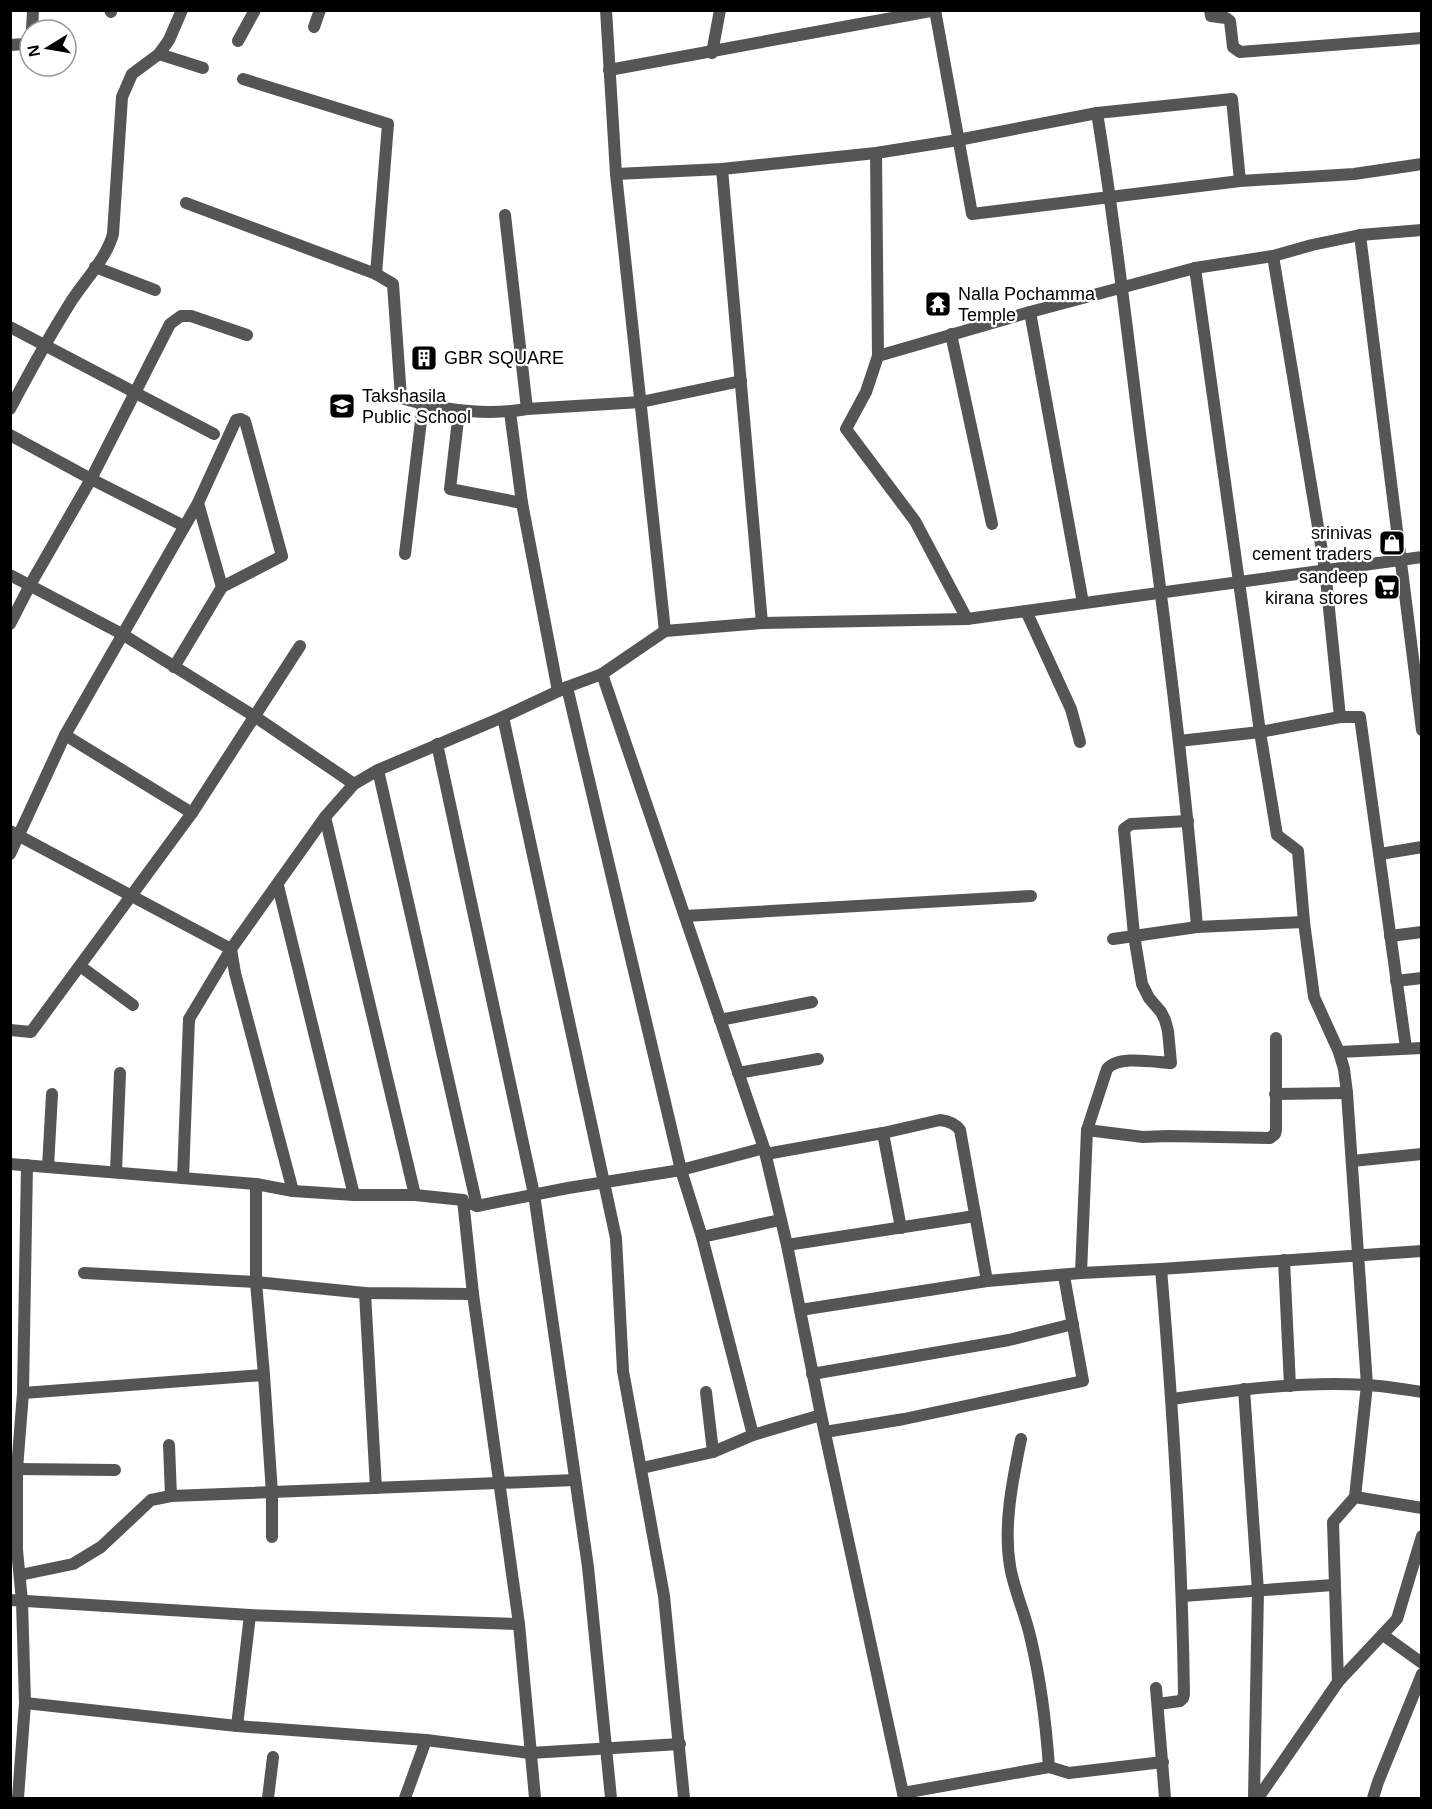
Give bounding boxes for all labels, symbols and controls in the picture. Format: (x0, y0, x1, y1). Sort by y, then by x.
north arrow (18, 18, 78, 78)
text: N (24, 43, 43, 58)
place label: Nalla Pochamma Temple (958, 284, 1096, 325)
temple icon: Nalla Pochamma Temple (923, 289, 953, 319)
building icon: GBR SQUARE (409, 343, 439, 373)
place label: GBR SQUARE (444, 348, 564, 368)
place label: Takshasila Public School (362, 386, 471, 427)
school or university icon: Takshasila Public School (327, 391, 357, 421)
place label: srinivas cement traders (1252, 523, 1372, 564)
shop icon: srinivas cement traders (1377, 528, 1407, 558)
place label: sandeep kirana stores (1265, 567, 1368, 608)
supermarket icon: sandeep kirana stores (1372, 572, 1402, 602)

